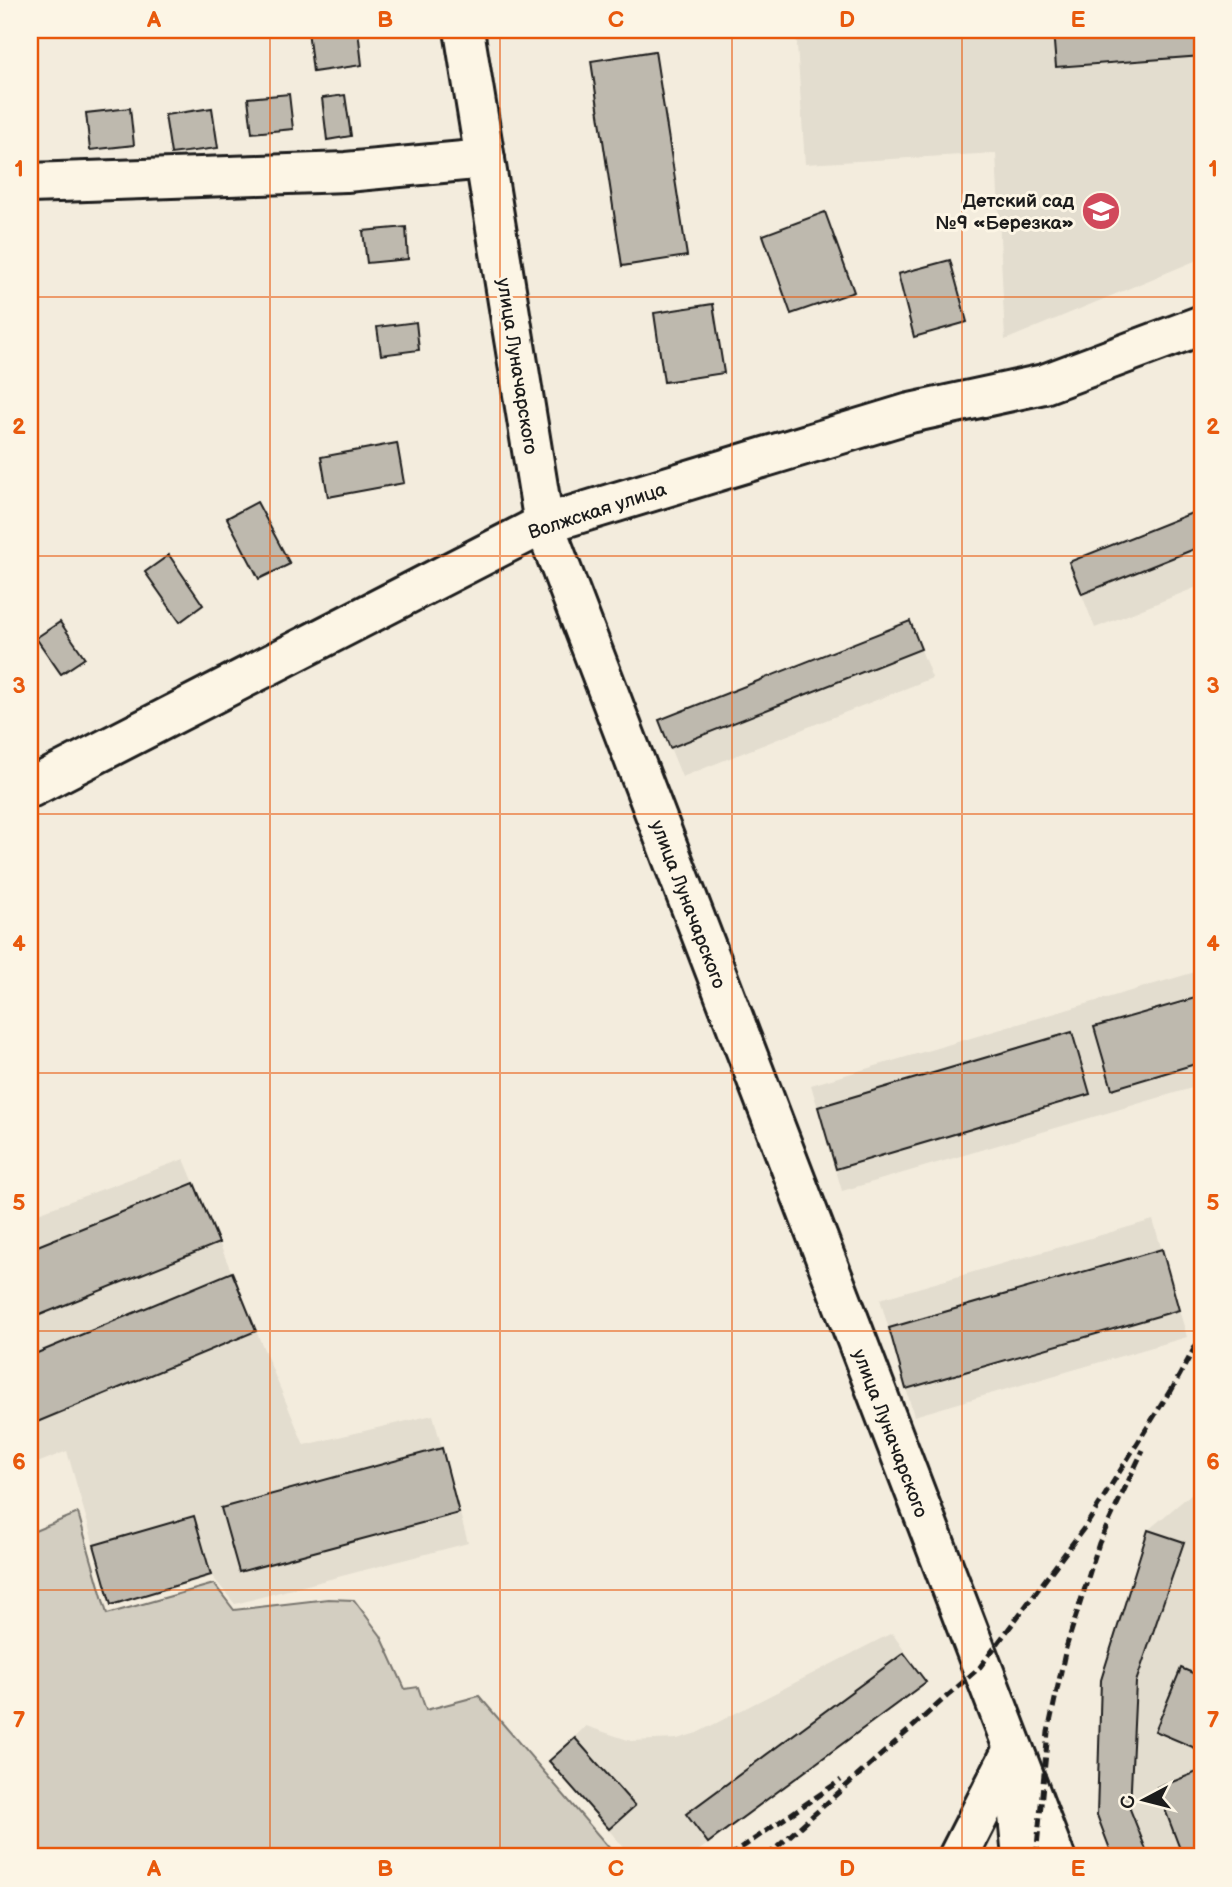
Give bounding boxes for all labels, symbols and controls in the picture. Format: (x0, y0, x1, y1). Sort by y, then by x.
text: A (146, 6, 162, 34)
text: B (377, 6, 393, 34)
text: C (608, 6, 624, 34)
text: D (839, 6, 855, 34)
text: E (1071, 6, 1086, 34)
text: 1 (14, 155, 24, 183)
text: 1 (1208, 155, 1218, 183)
place label: Детский сад №9 «Березка» (936, 190, 1075, 235)
school or university icon: Детский сад №9 «Березка» (1080, 190, 1122, 232)
street label: улица Луначарского (491, 276, 542, 456)
text: 2 (12, 413, 26, 441)
text: 2 (1206, 413, 1220, 441)
street label: Волжская улица (525, 478, 670, 545)
text: 3 (12, 672, 26, 700)
text: 3 (1206, 672, 1220, 700)
street label: улица Луначарского (645, 817, 730, 992)
text: 4 (12, 930, 26, 958)
text: 4 (1206, 930, 1220, 958)
text: 5 (12, 1189, 26, 1217)
text: 5 (1206, 1189, 1220, 1217)
street label: улица Луначарского (847, 1346, 932, 1521)
text: 6 (12, 1448, 26, 1476)
text: 6 (1206, 1448, 1220, 1476)
text: 7 (13, 1706, 26, 1734)
text: 7 (1207, 1706, 1220, 1734)
north arrow (1110, 1764, 1180, 1834)
text: С (1116, 1794, 1141, 1810)
text: A (146, 1855, 162, 1883)
text: B (377, 1855, 393, 1883)
text: C (608, 1855, 624, 1883)
text: D (839, 1855, 855, 1883)
text: E (1071, 1855, 1086, 1883)

